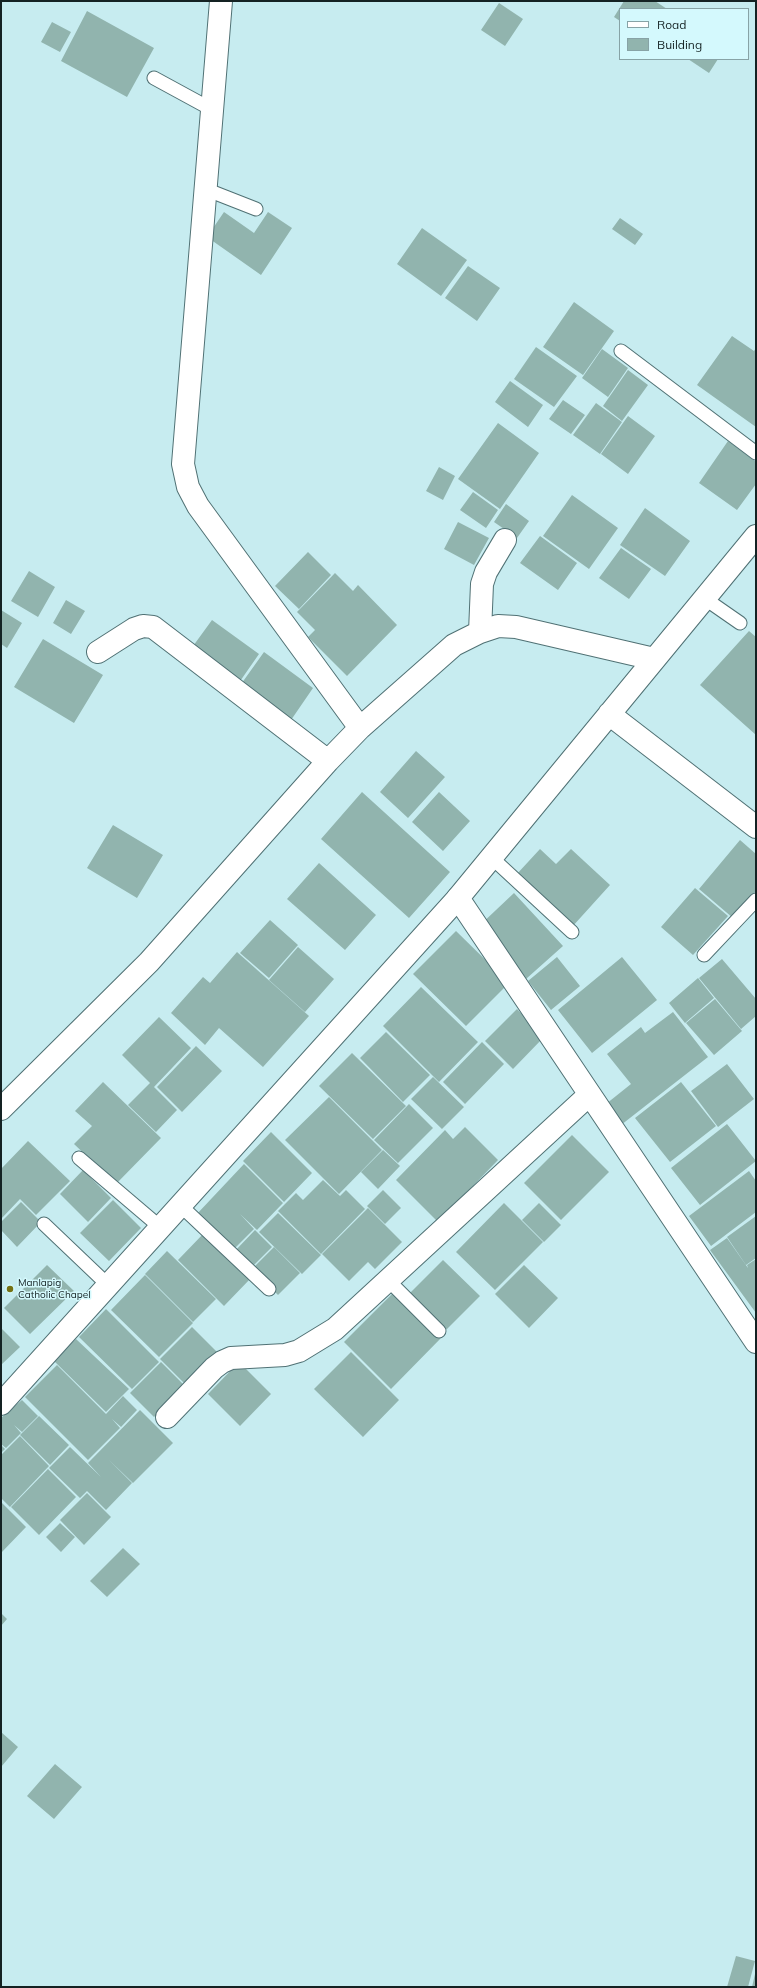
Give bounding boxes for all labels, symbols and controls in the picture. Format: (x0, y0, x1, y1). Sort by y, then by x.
legend (619, 8, 749, 60)
text: Road (657, 17, 686, 32)
text: Building (657, 37, 702, 52)
place label: Manlapig Catholic Chapel (18, 1277, 91, 1300)
marker: Manlapig Catholic Chapel (5, 1284, 15, 1294)

